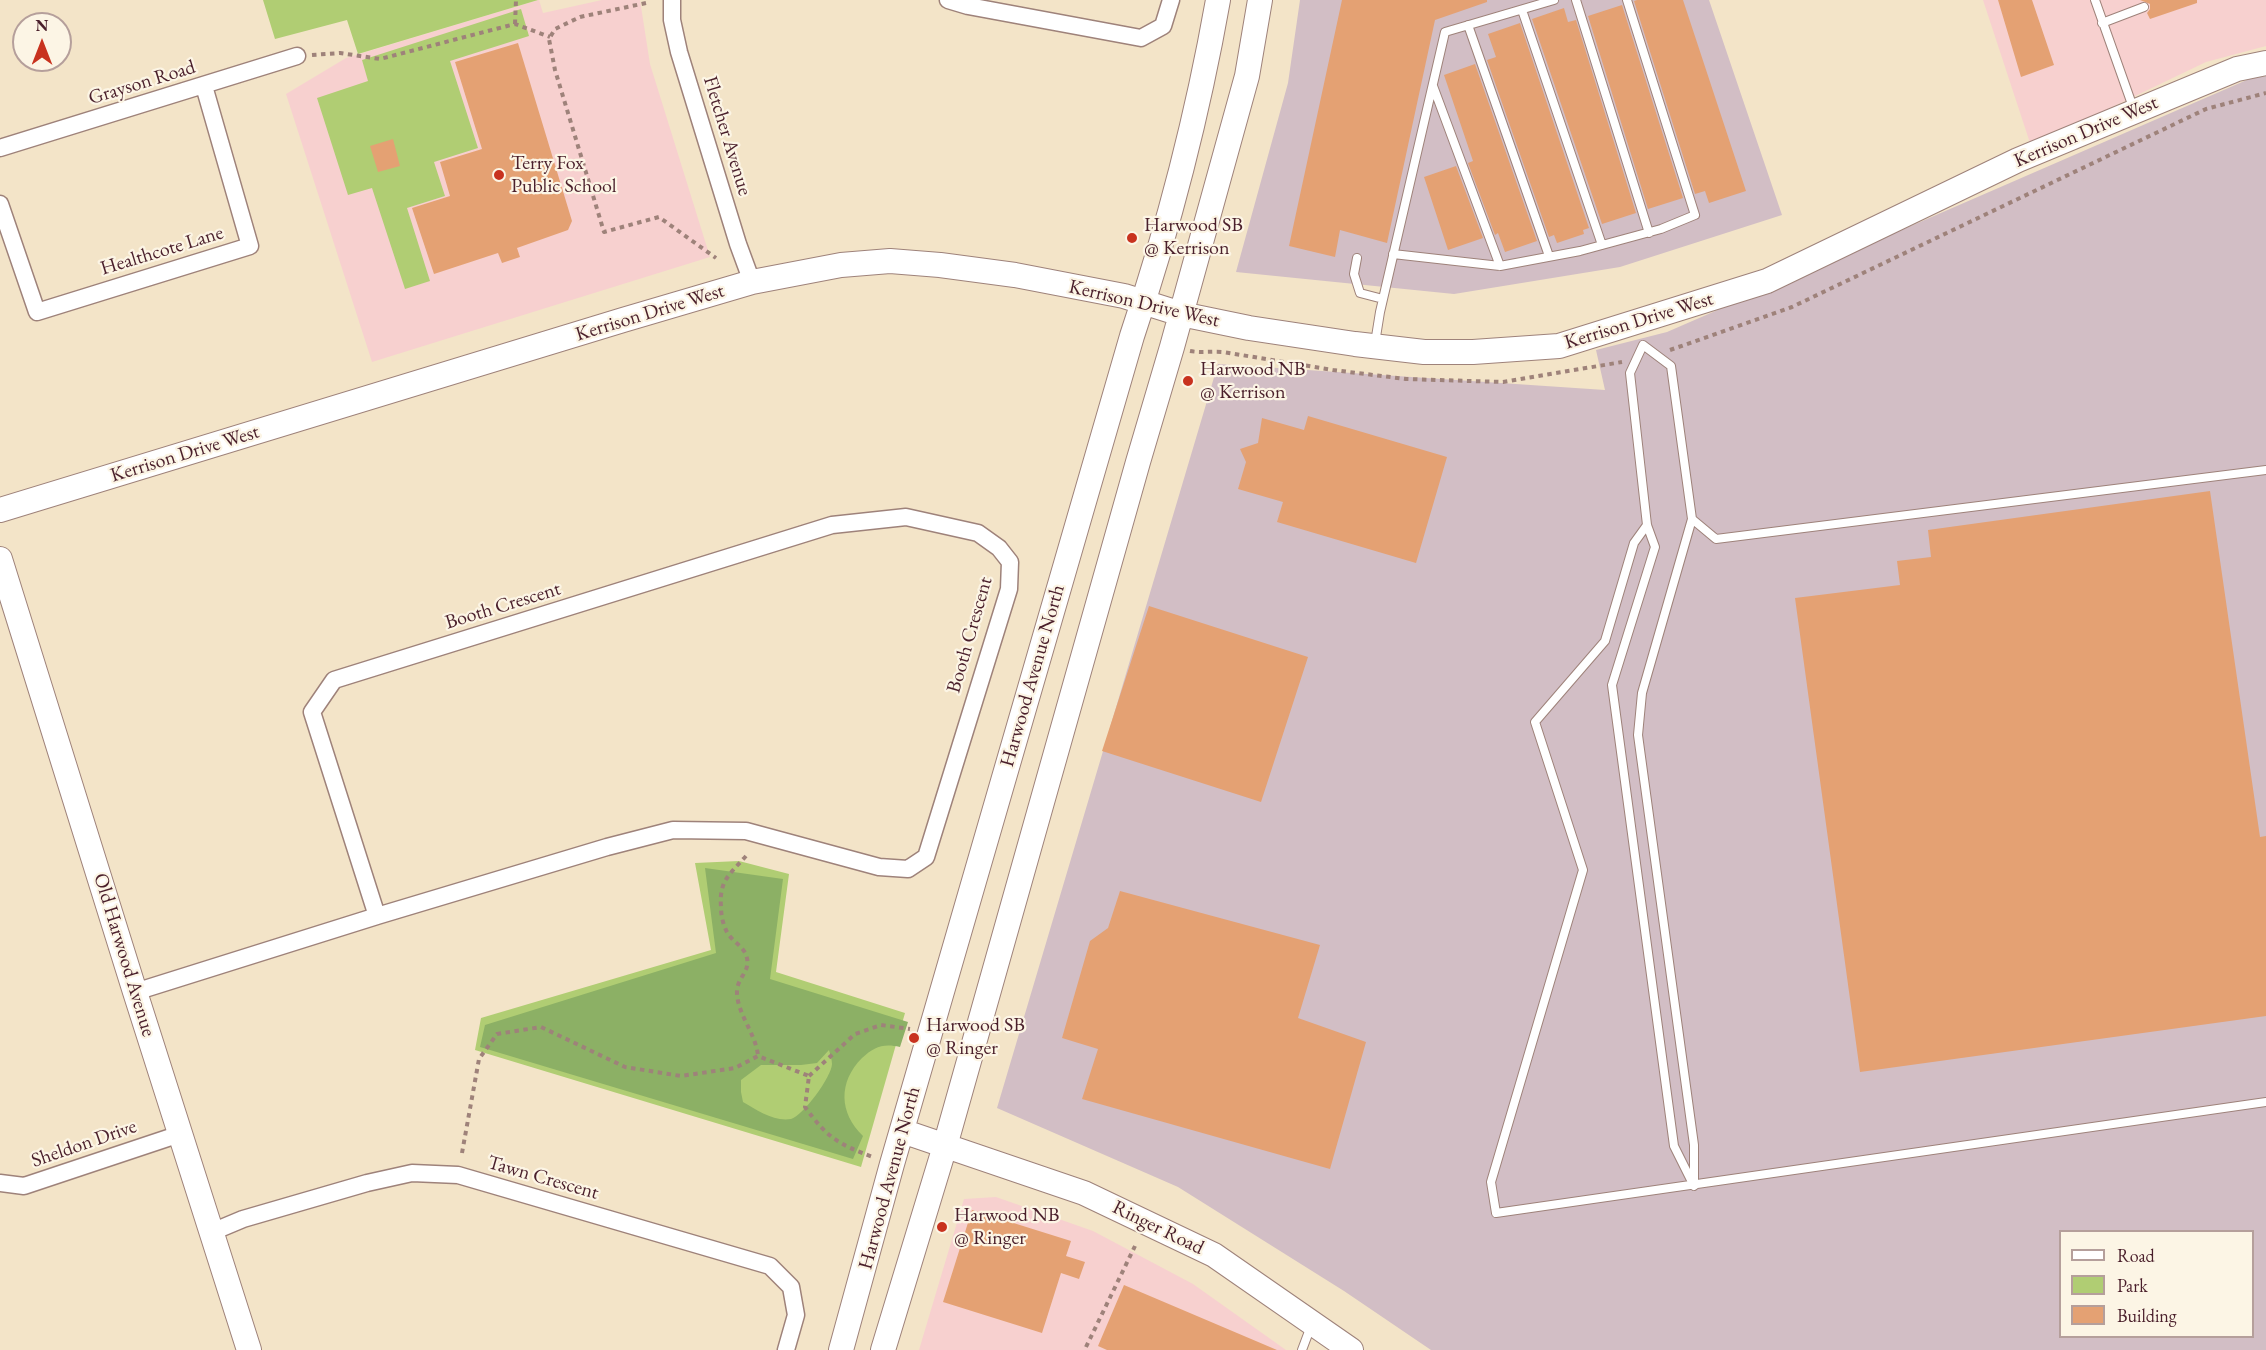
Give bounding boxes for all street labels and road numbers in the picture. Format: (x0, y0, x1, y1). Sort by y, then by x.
street label: Grayson Road (86, 55, 198, 111)
street label: Fletcher Avenue (697, 73, 757, 199)
street label: Kerrison Drive West (2010, 91, 2162, 173)
street label: Healthcote Lane (98, 221, 226, 281)
street label: Kerrison Drive West (1066, 275, 1222, 333)
street label: Kerrison Drive West (573, 279, 727, 347)
street label: Kerrison Drive West (1562, 287, 1716, 355)
street label: Kerrison Drive West (108, 420, 262, 488)
street label: Booth Crescent (942, 574, 998, 696)
street label: Booth Crescent (442, 577, 564, 635)
street label: Harwood Avenue North (996, 582, 1070, 770)
street label: Old Harwood Avenue (88, 870, 160, 1040)
street label: Harwood Avenue North (854, 1084, 926, 1272)
street label: Sheldon Drive (28, 1115, 140, 1173)
street label: Tawn Crescent (485, 1151, 601, 1205)
street label: Ringer Road (1108, 1196, 1208, 1260)

